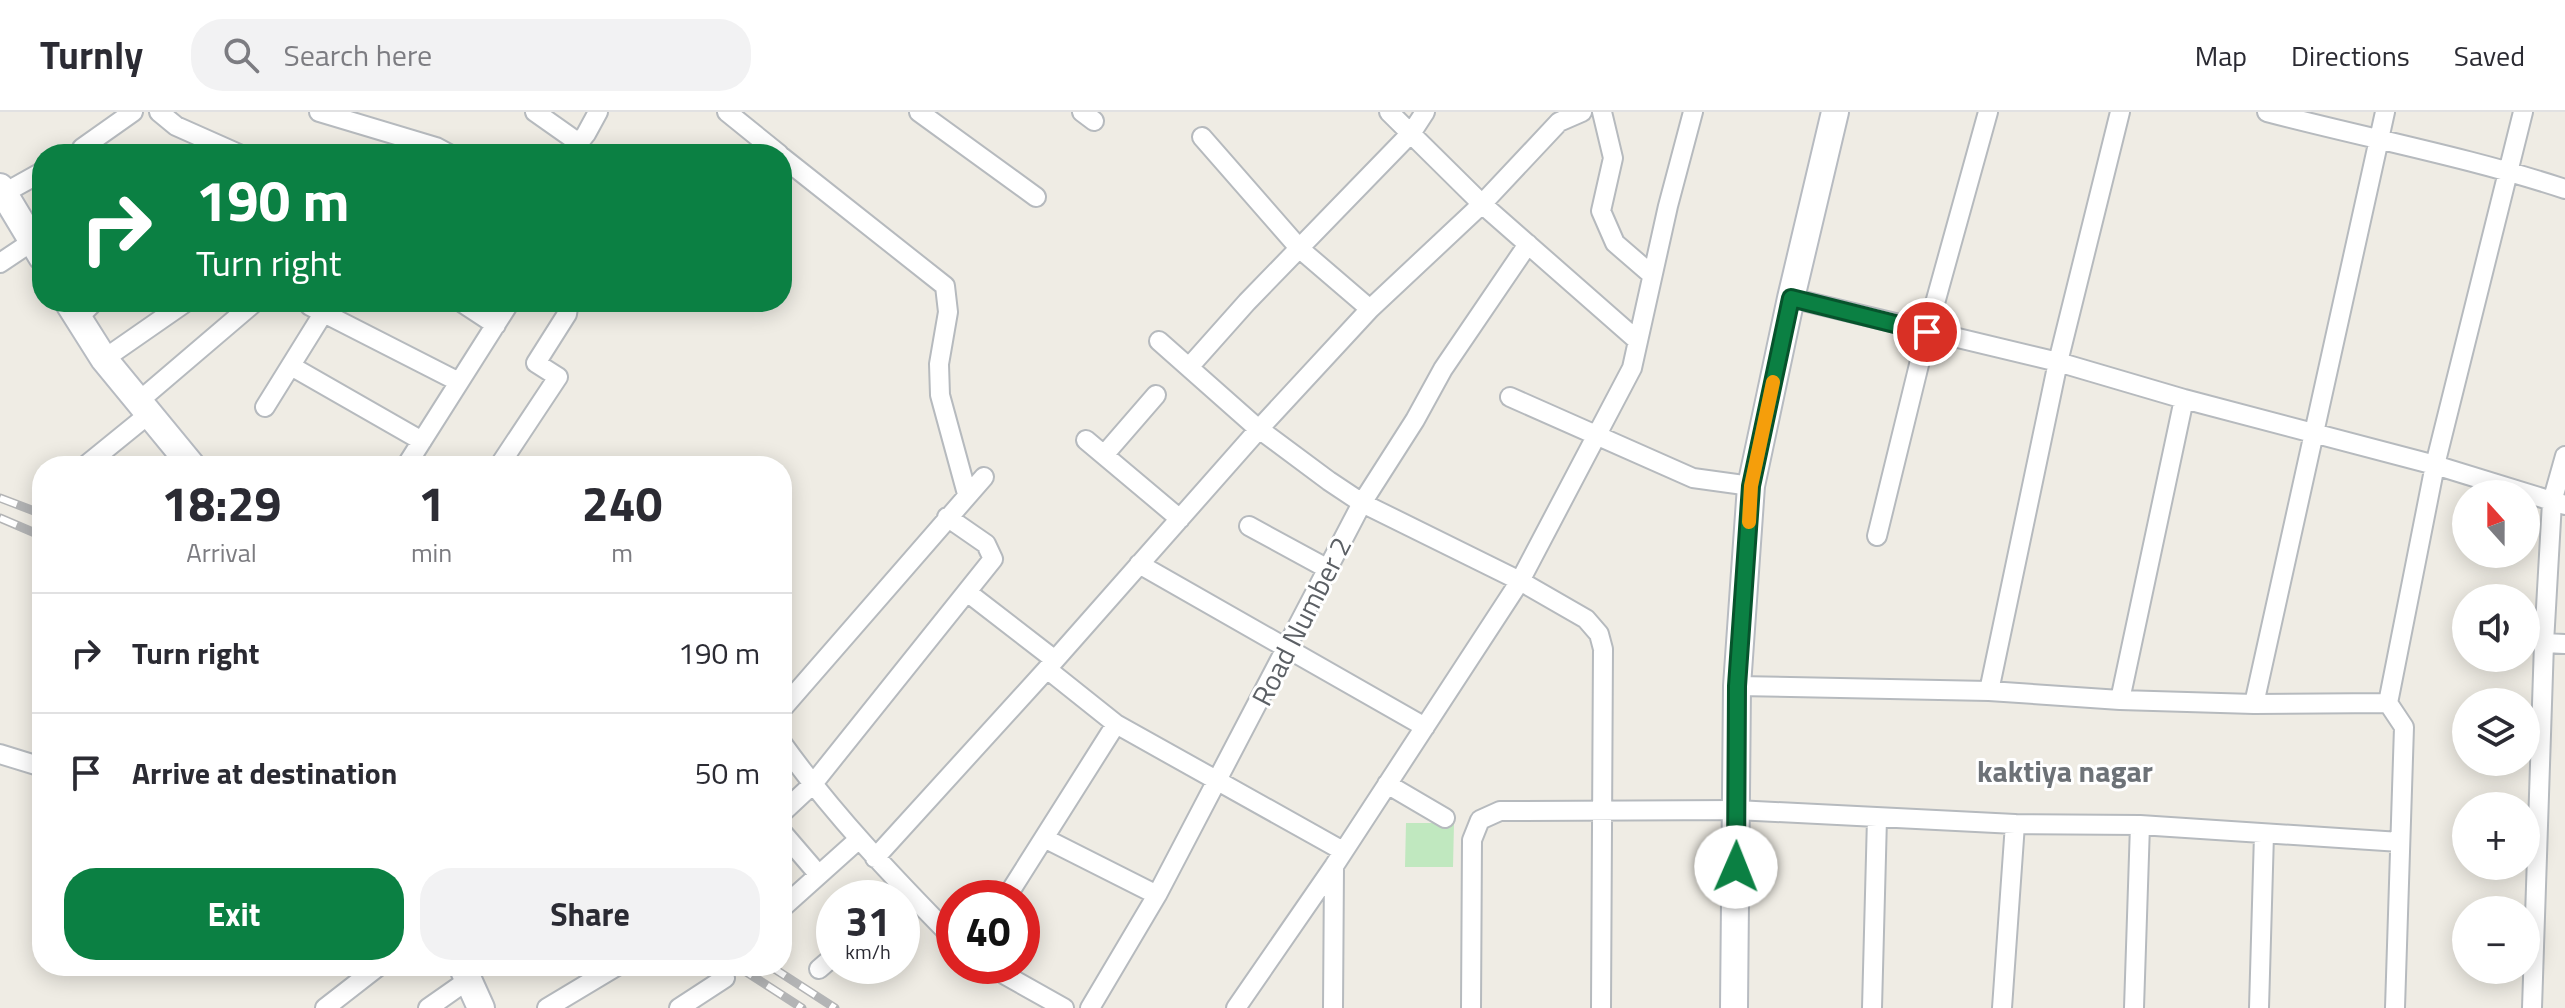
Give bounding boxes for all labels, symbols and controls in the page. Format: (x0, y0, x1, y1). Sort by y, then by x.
search box (191, 19, 751, 91)
text: Turnly (40, 26, 143, 84)
text: Search here (283, 32, 432, 78)
icon: search (219, 33, 263, 77)
text: Map (2195, 34, 2247, 77)
text: Directions (2291, 34, 2410, 77)
text: Saved (2454, 34, 2525, 77)
text: 190 m (196, 158, 349, 243)
icon: right (64, 176, 168, 280)
text: Turn right (196, 235, 341, 290)
pin (1893, 298, 1961, 366)
icon: arrive (1905, 310, 1949, 354)
text: 18:29 (162, 467, 281, 540)
text: 1 (418, 467, 445, 540)
text: 240 (582, 467, 662, 540)
north arrow (2452, 480, 2540, 568)
map controls (2452, 480, 2540, 984)
street label: Road Number 2 (1240, 529, 1362, 713)
text: Arrival (186, 533, 257, 572)
text: min (411, 533, 452, 572)
text: m (611, 533, 633, 572)
button: sound (2452, 584, 2540, 672)
text: Turn right (132, 630, 260, 676)
text: 190 m (678, 630, 760, 676)
icon: right (64, 631, 108, 675)
button: layers (2452, 688, 2540, 776)
district label: kaktiya nagar (1977, 748, 2153, 794)
text: Arrive at destination (132, 750, 397, 796)
text: 50 m (695, 750, 760, 796)
icon: arrive (64, 751, 108, 795)
button: + (2452, 792, 2540, 880)
position arrow (1694, 825, 1778, 909)
button: Exit (64, 868, 404, 960)
button: Share (420, 868, 760, 960)
speed limit sign: 40 (936, 880, 1040, 984)
text: 31 (846, 891, 890, 952)
button: − (2452, 896, 2540, 984)
text: km/h (845, 936, 891, 967)

